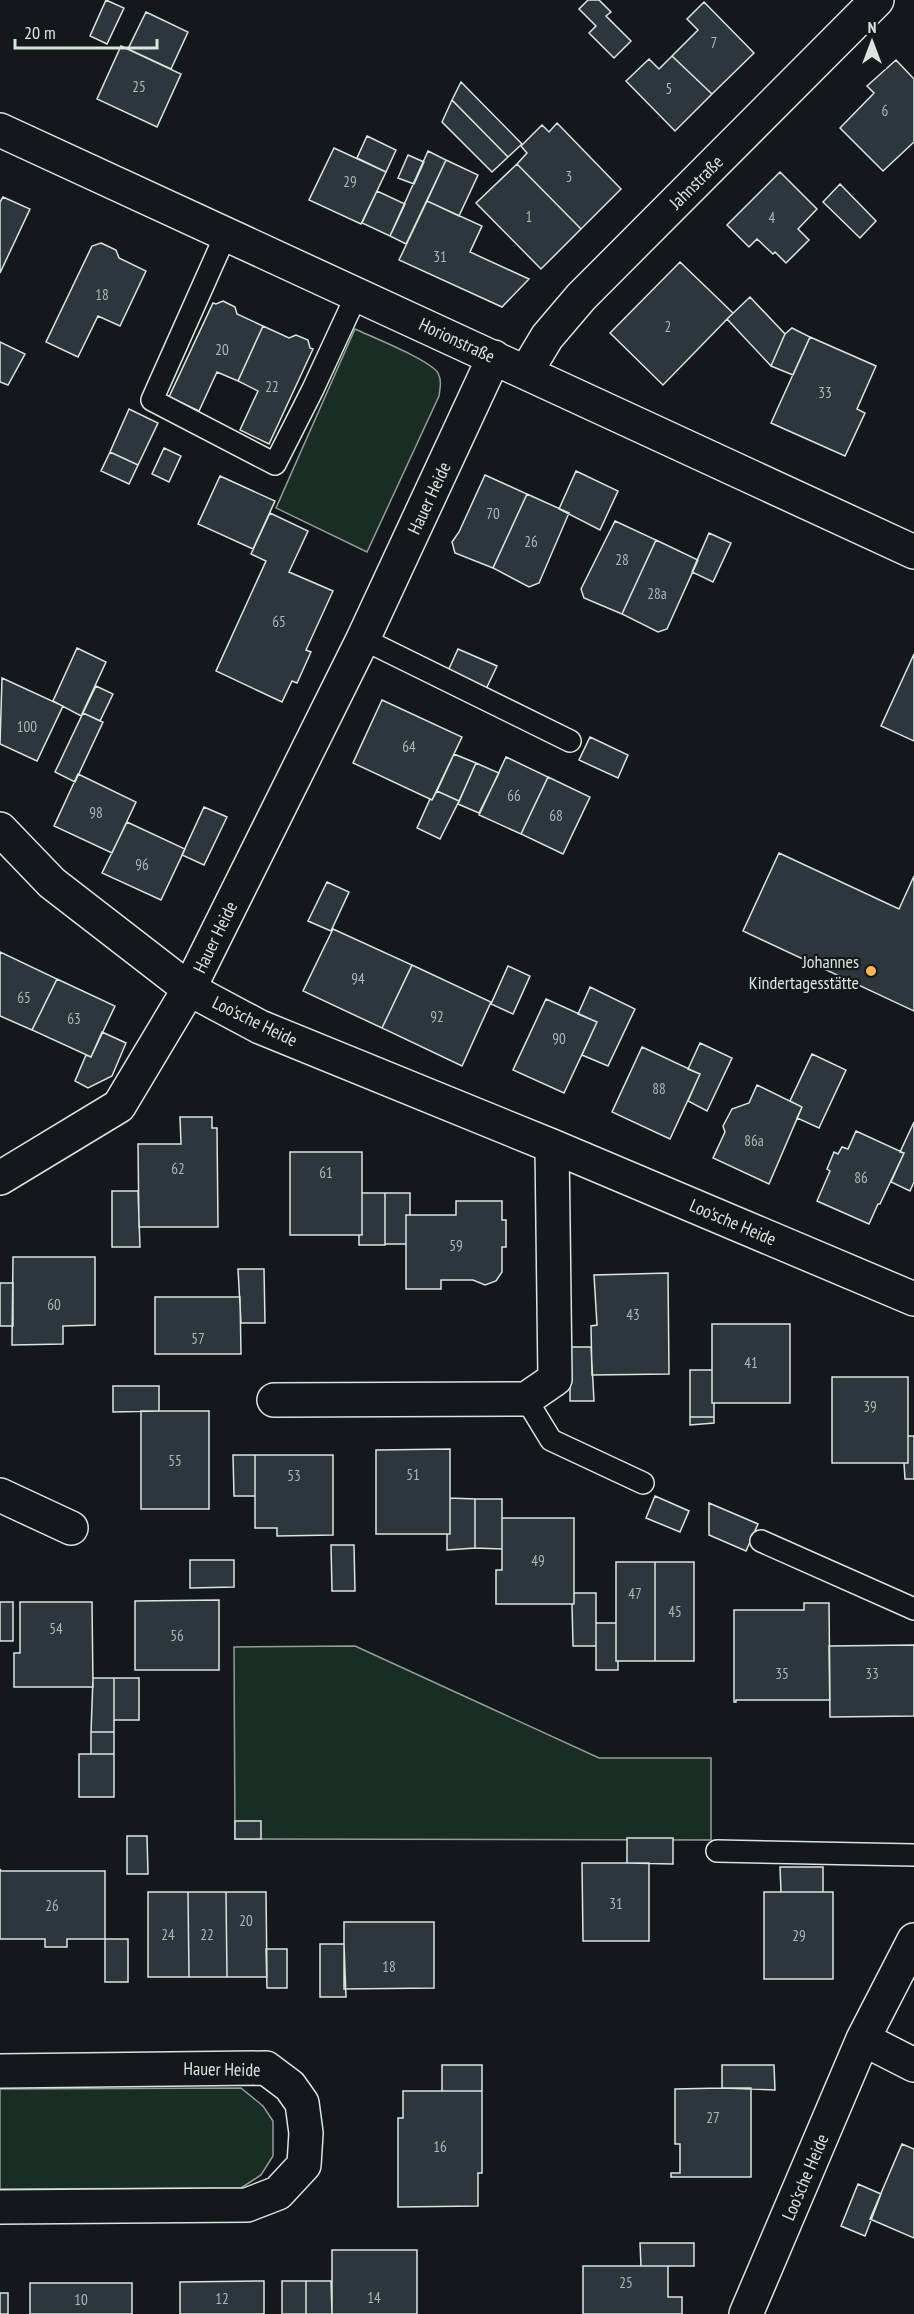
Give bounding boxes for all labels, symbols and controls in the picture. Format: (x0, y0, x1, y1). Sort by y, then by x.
scale bar (15, 12, 158, 50)
north arrow (842, 12, 902, 72)
text: N (868, 17, 876, 37)
text: 20 m (24, 21, 56, 44)
house number: 7 (711, 33, 717, 52)
house number: 25 (132, 77, 146, 96)
house number: 5 (666, 79, 672, 98)
house number: 6 (882, 101, 889, 120)
street label: Jahnstraße (664, 150, 728, 214)
house number: 3 (566, 167, 572, 186)
house number: 29 (343, 172, 357, 191)
house number: 1 (526, 207, 532, 226)
house number: 4 (769, 208, 776, 227)
house number: 31 (433, 247, 447, 266)
house number: 18 (95, 285, 109, 304)
street label: Horionstraße (415, 312, 499, 368)
house number: 2 (665, 317, 671, 336)
house number: 20 (215, 340, 229, 359)
house number: 22 (265, 377, 279, 396)
house number: 33 (818, 383, 832, 402)
street label: Hauer Heide (402, 458, 456, 538)
house number: 70 (486, 504, 500, 523)
house number: 26 (524, 532, 538, 551)
house number: 28 (615, 550, 629, 569)
house number: 28a (647, 584, 667, 603)
house number: 65 (272, 612, 286, 631)
house number: 100 (17, 717, 37, 736)
house number: 64 (402, 737, 416, 756)
house number: 66 (507, 786, 521, 805)
house number: 98 (89, 803, 103, 822)
house number: 68 (549, 806, 563, 825)
house number: 96 (135, 855, 149, 874)
street label: Hauer Heide (188, 897, 242, 977)
place label: Johannes Kindertagesstätte (749, 950, 859, 994)
marker: Johannes Kindertagesstätte (864, 964, 878, 978)
house number: 94 (351, 969, 365, 988)
house number: 65 (17, 988, 31, 1007)
street label: Loo'sche Heide (209, 991, 301, 1051)
house number: 92 (430, 1007, 444, 1026)
house number: 63 (67, 1009, 81, 1028)
house number: 90 (552, 1029, 566, 1048)
house number: 88 (652, 1079, 666, 1098)
house number: 86a (744, 1131, 764, 1150)
house number: 62 (171, 1159, 185, 1178)
house number: 61 (319, 1163, 333, 1182)
house number: 86 (854, 1168, 868, 1187)
street label: Loo'sche Heide (686, 1194, 780, 1250)
house number: 59 (449, 1236, 463, 1255)
house number: 60 (47, 1295, 61, 1314)
house number: 43 (626, 1305, 640, 1324)
house number: 57 (191, 1329, 205, 1348)
house number: 41 (744, 1353, 758, 1372)
house number: 39 (863, 1397, 877, 1416)
house number: 55 (168, 1451, 182, 1470)
house number: 51 (406, 1465, 420, 1484)
house number: 53 (287, 1466, 301, 1485)
house number: 49 (531, 1551, 545, 1570)
house number: 47 (628, 1584, 642, 1603)
house number: 45 (668, 1602, 682, 1621)
house number: 54 (49, 1619, 63, 1638)
house number: 56 (170, 1626, 184, 1645)
house number: 35 (775, 1664, 789, 1683)
house number: 33 (865, 1664, 879, 1683)
house number: 31 (609, 1894, 623, 1913)
house number: 26 (45, 1896, 59, 1915)
house number: 20 (239, 1911, 253, 1930)
house number: 24 (161, 1925, 175, 1944)
house number: 22 (200, 1925, 214, 1944)
house number: 29 (792, 1926, 806, 1945)
house number: 18 (382, 1957, 396, 1976)
street label: Hauer Heide (183, 2057, 261, 2081)
house number: 27 (706, 2108, 720, 2127)
street label: Loo'sche Heide (777, 2130, 833, 2224)
house number: 16 (433, 2137, 447, 2156)
house number: 25 (619, 2273, 633, 2292)
house number: 14 (367, 2288, 381, 2307)
house number: 12 (215, 2289, 229, 2308)
house number: 10 (74, 2290, 88, 2309)

